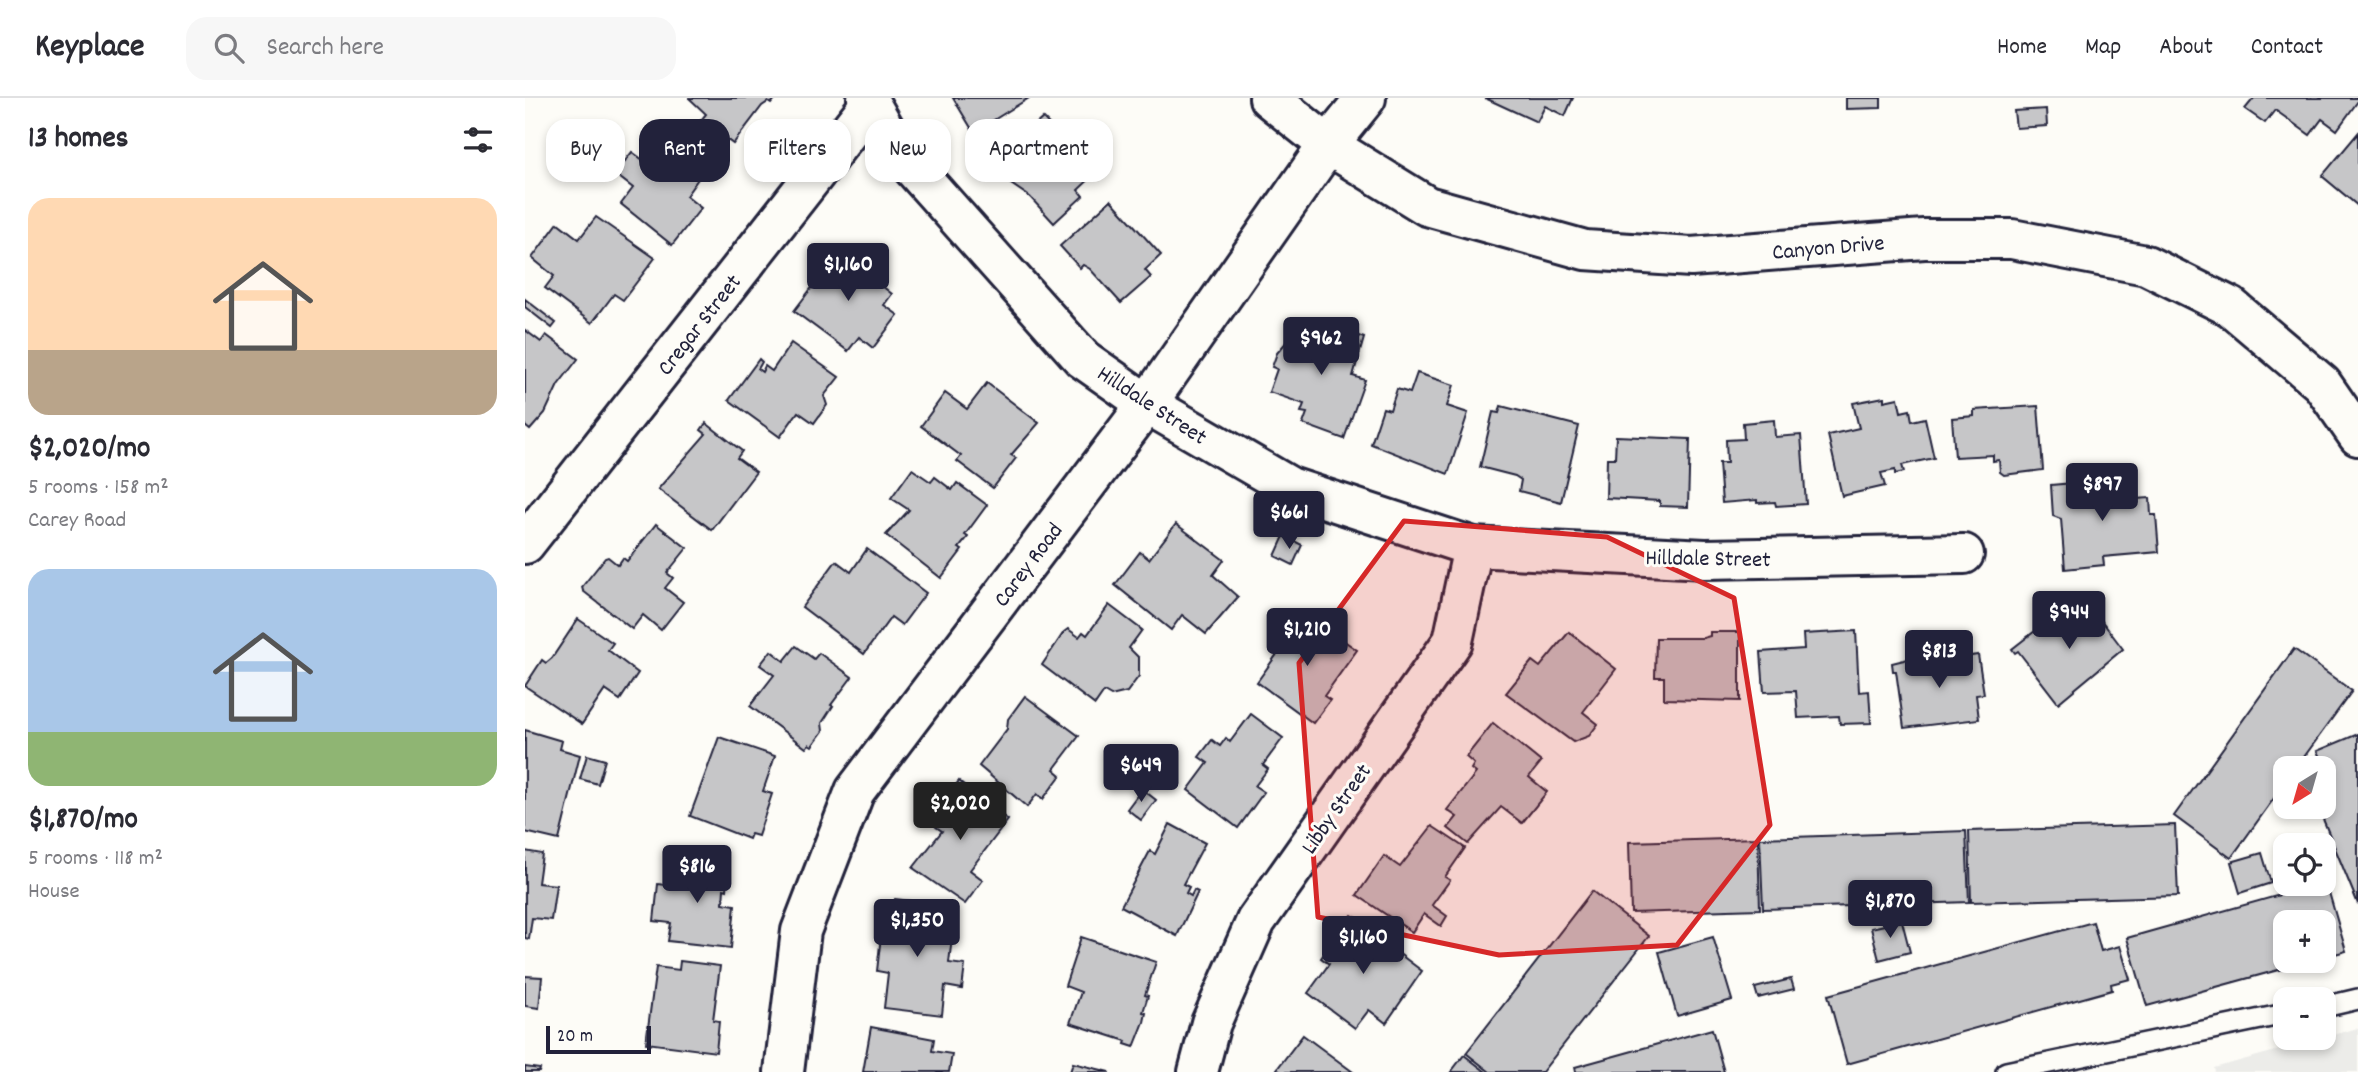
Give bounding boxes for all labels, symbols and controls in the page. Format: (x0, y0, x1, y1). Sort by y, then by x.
search box (186, 17, 676, 80)
text: Keyplace (35, 25, 144, 72)
icon: search (210, 29, 248, 67)
text: Search here (266, 30, 384, 67)
text: Home (1997, 31, 2047, 65)
text: Map (2085, 31, 2121, 65)
text: About (2159, 31, 2213, 65)
text: Contact (2251, 31, 2323, 65)
text: 13 homes (28, 119, 128, 162)
chip: Buy (546, 119, 625, 182)
chip: Rent (639, 119, 730, 182)
chip: Filters (744, 119, 851, 182)
chip: New (865, 119, 951, 182)
chip: Apartment (965, 119, 1113, 182)
icon: filters (459, 121, 497, 159)
street label: Canyon Drive (1771, 228, 1886, 271)
icon: home (200, 243, 326, 369)
pin: $1,160 (791, 244, 905, 303)
text: $1,160 (823, 249, 873, 282)
street label: Cregar Street (651, 268, 751, 384)
pin: $962 (1280, 317, 1362, 377)
text: $962 (1299, 323, 1343, 356)
street label: Hilldale Street (1090, 359, 1213, 455)
text: $2,020/mo (28, 429, 150, 472)
pin: $897 (2061, 464, 2143, 523)
text: $897 (2082, 469, 2122, 502)
text: 5 rooms · 158 m² (28, 472, 169, 505)
pin: $661 (1248, 491, 1330, 551)
text: $661 (1269, 497, 1309, 530)
text: Carey Road (28, 505, 126, 538)
street label: Carey Road (987, 517, 1073, 615)
street label: Hilldale Street (1645, 543, 1771, 578)
pin: $944 (2028, 592, 2110, 651)
text: $944 (2048, 597, 2090, 630)
pin: $1,210 (1250, 608, 1364, 668)
icon: home (200, 614, 326, 740)
text: $1,210 (1283, 614, 1331, 647)
pin: $813 (1898, 630, 1980, 690)
text: $813 (1921, 636, 1957, 669)
pin: $649 (1100, 744, 1182, 804)
text: $649 (1119, 750, 1163, 783)
north arrow (2273, 756, 2336, 819)
map controls (2273, 756, 2336, 1050)
street label: Libby Street (1295, 758, 1381, 862)
pin: $2,020 (903, 782, 1017, 842)
text: $2,020 (929, 788, 991, 821)
text: $1,870/mo (28, 800, 138, 843)
button: locate (2273, 833, 2336, 896)
text: 5 rooms · 118 m² (28, 843, 163, 876)
pin: $816 (656, 846, 738, 905)
text: $816 (678, 851, 716, 884)
text: House (28, 876, 80, 909)
pin: $1,870 (1833, 880, 1947, 940)
text: $1,870 (1864, 886, 1916, 919)
pin: $1,350 (860, 900, 974, 959)
text: $1,350 (890, 905, 944, 938)
button: + (2273, 910, 2336, 973)
pin: $1,160 (1306, 916, 1420, 976)
text: $1,160 (1338, 922, 1388, 955)
button: − (2273, 987, 2336, 1050)
scale bar (546, 1023, 651, 1055)
text: 20 m (557, 1024, 593, 1051)

